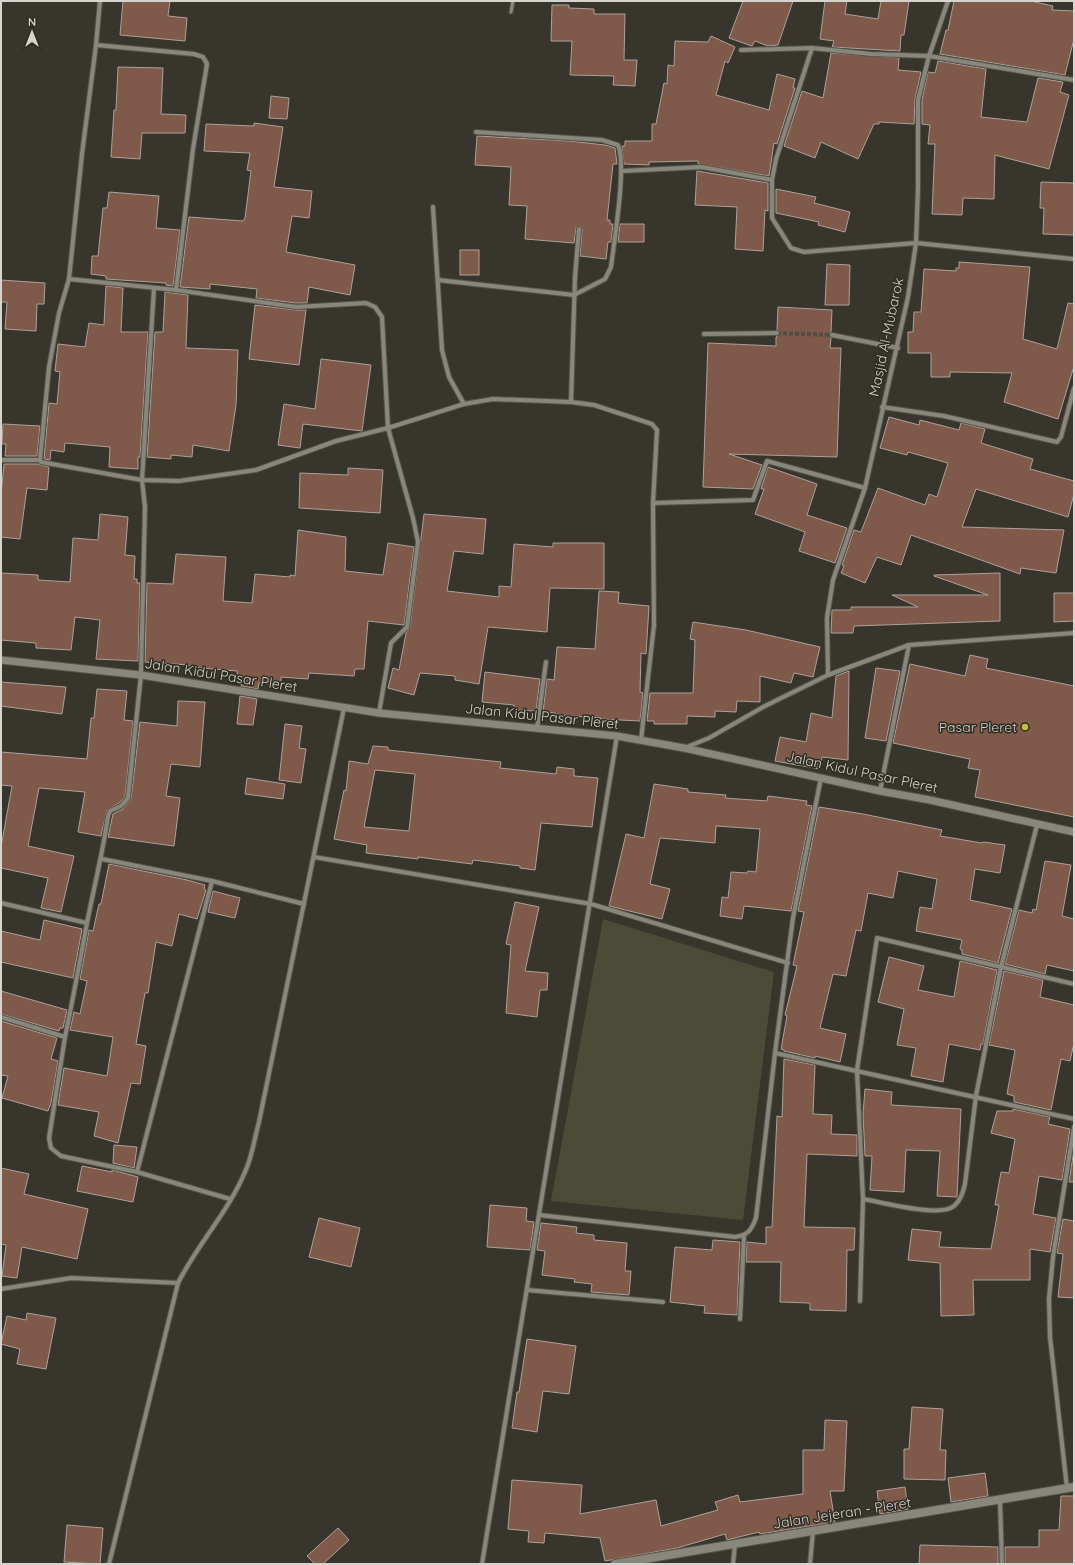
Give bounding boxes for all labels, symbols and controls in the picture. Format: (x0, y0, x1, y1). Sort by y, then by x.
north arrow (12, 12, 52, 52)
text: N (28, 15, 36, 29)
street label: Masjid Al-Mubarok (865, 276, 907, 398)
street label: Jalan Kidul Pasar Pleret (143, 654, 299, 696)
street label: Jalan Kidul Pasar Pleret (464, 699, 620, 733)
place label: Pasar Pleret (939, 718, 1017, 736)
marker: Pasar Pleret (1020, 722, 1030, 732)
street label: Jalan Kidul Pasar Pleret (785, 747, 940, 797)
street label: Jalan Jejeran - Pleret (772, 1493, 913, 1533)

